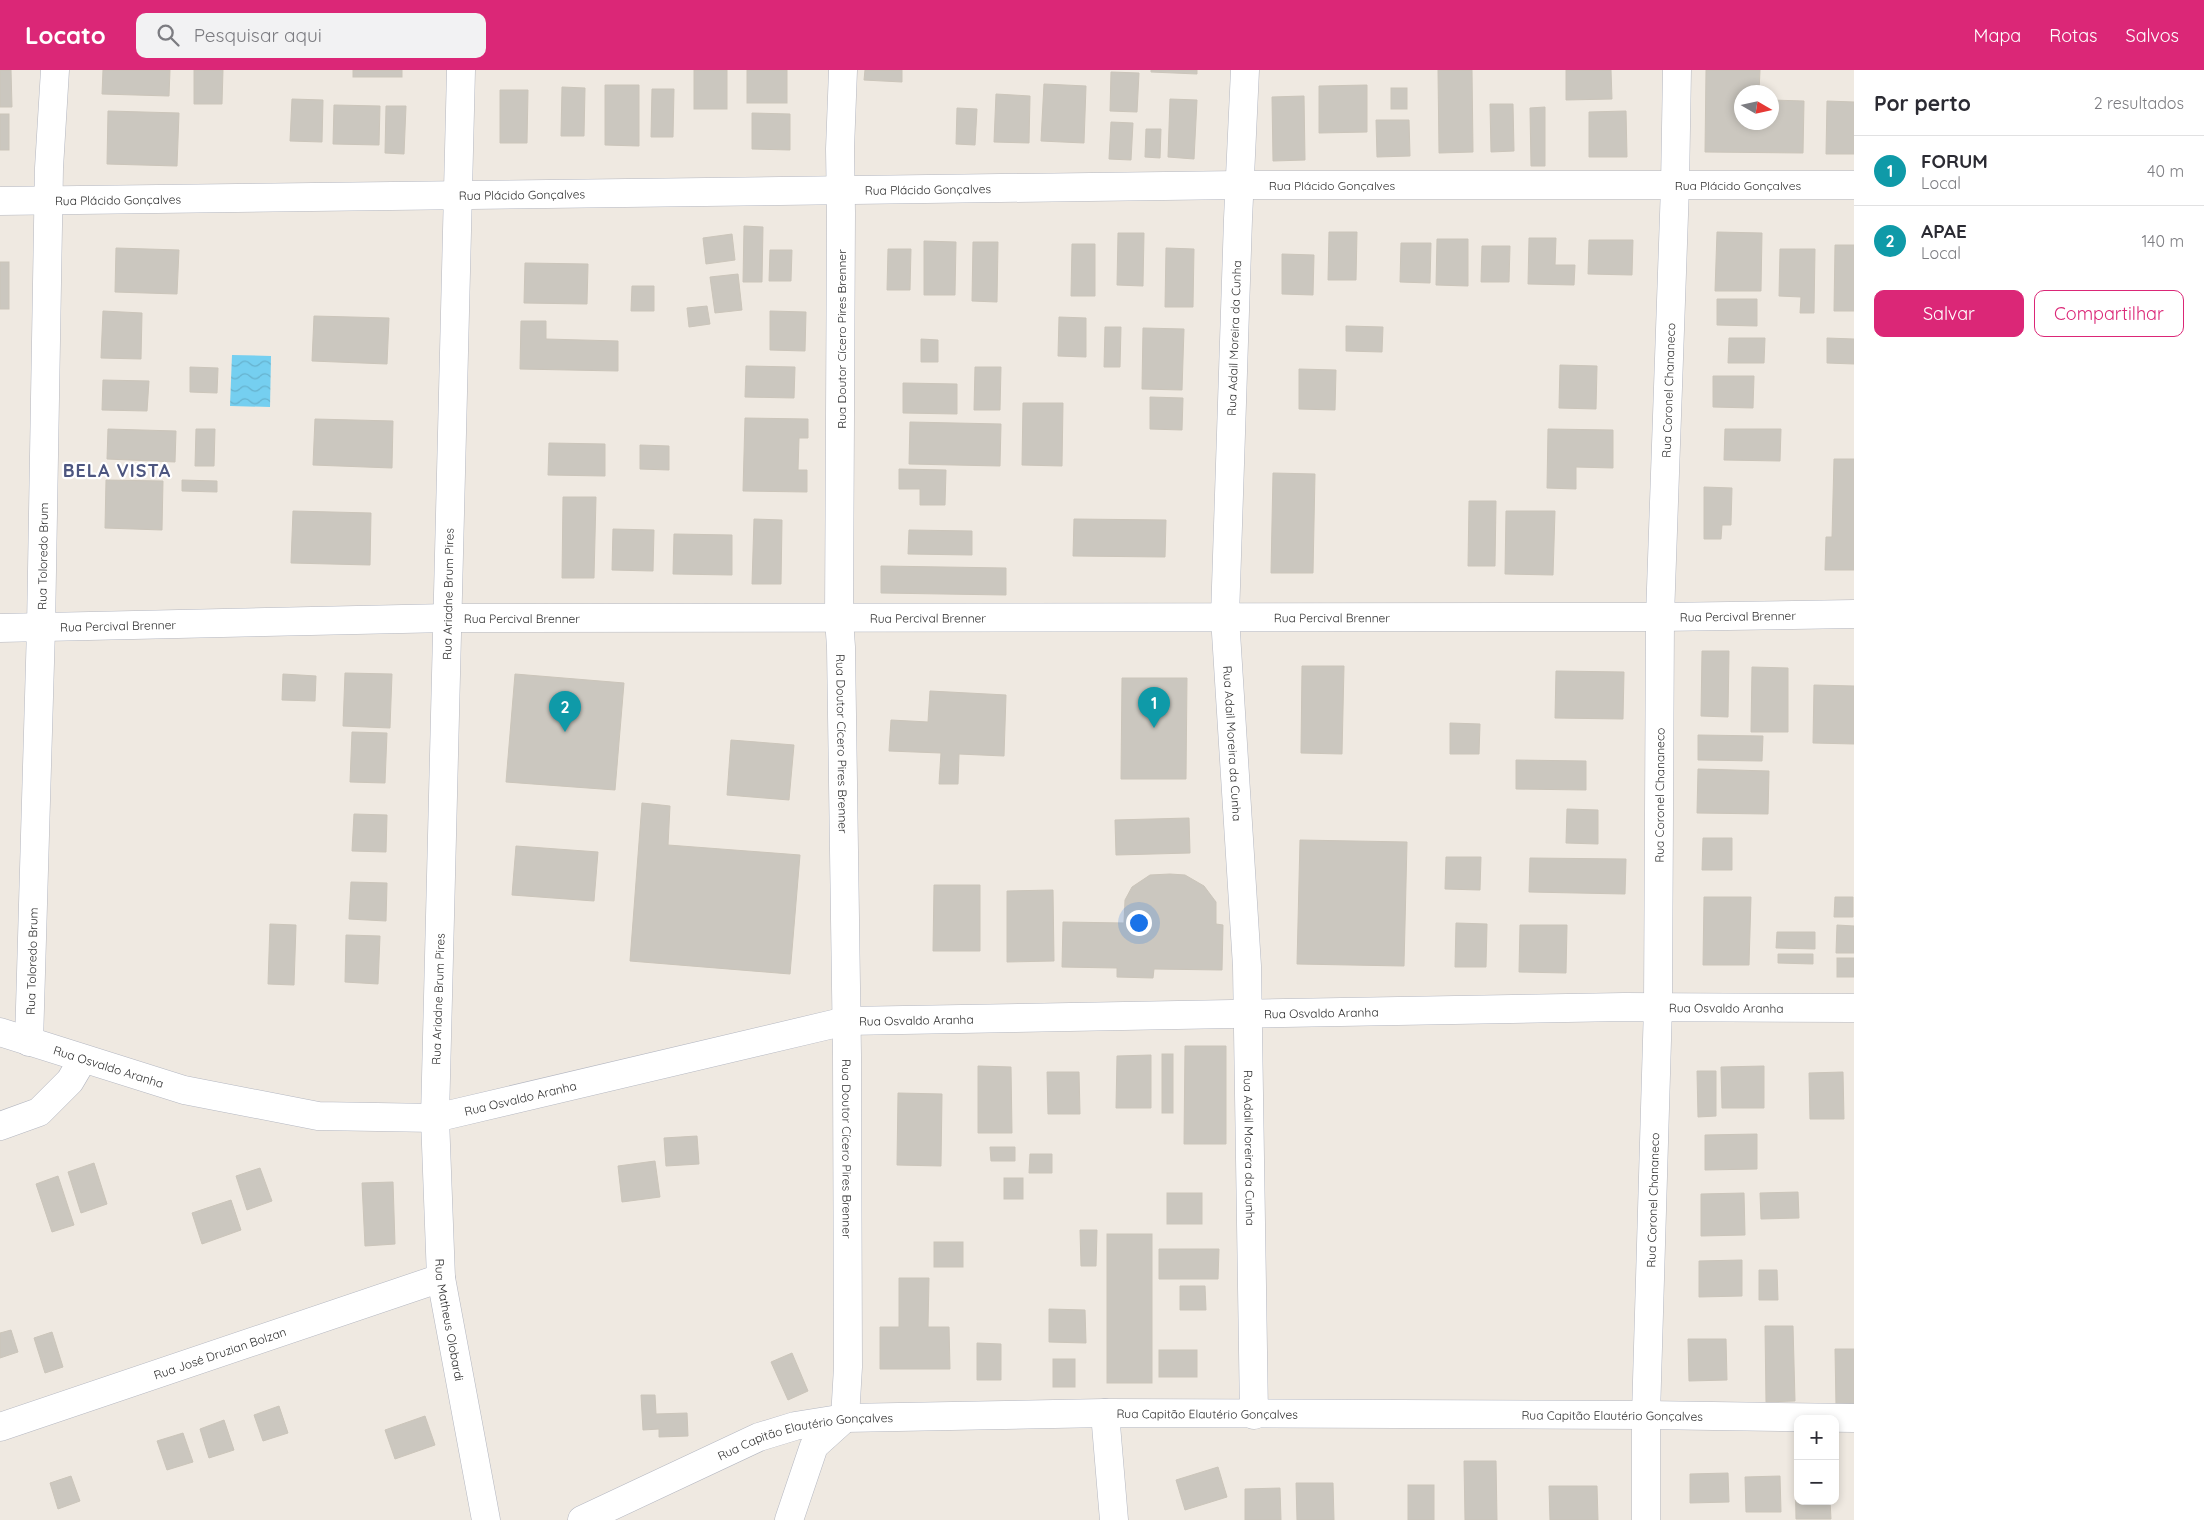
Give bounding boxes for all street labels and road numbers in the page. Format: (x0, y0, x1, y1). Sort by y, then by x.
street label: Rua Plácido Gonçalves (1269, 178, 1395, 193)
street label: Rua Plácido Gonçalves (1675, 178, 1801, 193)
street label: Rua Plácido Gonçalves (865, 181, 992, 197)
street label: Rua Plácido Gonçalves (459, 186, 586, 203)
street label: Rua Plácido Gonçalves (55, 191, 182, 208)
street label: Rua Doutor Cícero Pires Brenner (834, 249, 849, 429)
street label: Rua Adail Moreira da Cunha (1224, 260, 1244, 416)
street label: Rua Coronel Chananeco (1658, 323, 1678, 458)
street label: Rua Toloredo Brum (34, 502, 51, 610)
street label: Rua Ariadne Brum Pires (439, 528, 457, 660)
street label: Rua Percival Brenner (1680, 607, 1796, 624)
street label: Rua Percival Brenner (464, 610, 580, 625)
street label: Rua Percival Brenner (870, 610, 986, 625)
street label: Rua Percival Brenner (1274, 610, 1390, 625)
street label: Rua Percival Brenner (60, 617, 177, 634)
street label: Rua Doutor Cícero Pires Brenner (834, 654, 851, 834)
street label: Rua Adail Moreira da Cunha (1221, 665, 1245, 822)
street label: Rua Coronel Chananeco (1651, 728, 1667, 863)
street label: Rua Toloredo Brum (22, 907, 40, 1015)
street label: Rua Ariadne Brum Pires (428, 933, 448, 1065)
street label: Rua Osvaldo Aranha (1669, 1000, 1784, 1015)
street label: Rua Osvaldo Aranha (1264, 1004, 1379, 1021)
street label: Rua Osvaldo Aranha (859, 1011, 974, 1028)
street label: Rua Osvaldo Aranha (52, 1042, 166, 1091)
street label: Rua Doutor Cícero Pires Brenner (840, 1059, 855, 1239)
street label: Rua Adail Moreira da Cunha (1241, 1070, 1259, 1226)
street label: Rua Osvaldo Aranha (463, 1077, 578, 1118)
street label: Rua Coronel Chananeco (1643, 1132, 1662, 1268)
street label: Rua Matheus Olobardi (433, 1258, 467, 1382)
street label: Rua José Druzian Bolzan (152, 1323, 288, 1382)
street label: Rua Capitão Elautério Gonçalves (1116, 1406, 1298, 1421)
street label: Rua Capitão Elautério Gonçalves (1521, 1407, 1703, 1423)
street label: Rua Capitão Elautério Gonçalves (715, 1410, 893, 1463)

